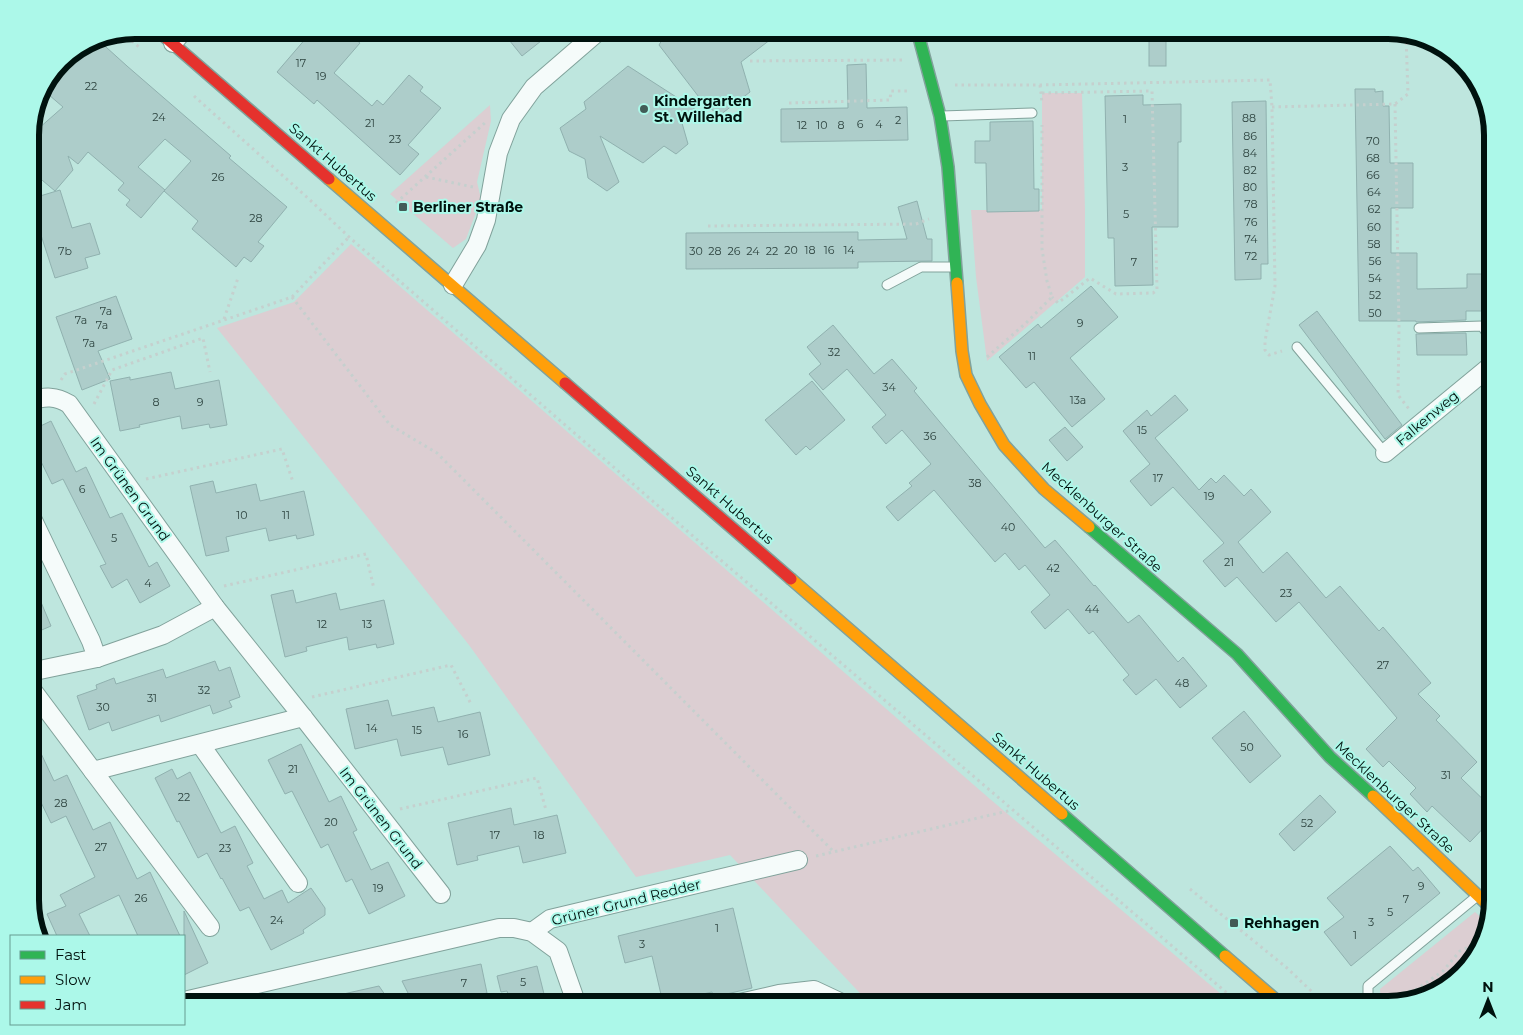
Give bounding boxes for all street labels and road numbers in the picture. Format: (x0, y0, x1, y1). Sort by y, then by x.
street label: Sankt Hubertus (285, 119, 381, 205)
street label: Falkenweg (1392, 386, 1462, 450)
street label: Im Grünen Grund (86, 433, 174, 545)
street label: Mecklenburger Straße (1038, 458, 1166, 576)
street label: Sankt Hubertus (682, 462, 778, 548)
street label: Sankt Hubertus (988, 728, 1084, 814)
street label: Mecklenburger Straße (1332, 737, 1458, 857)
street label: Im Grünen Grund (336, 763, 426, 873)
street label: Grüner Grund Redder (550, 875, 703, 929)

